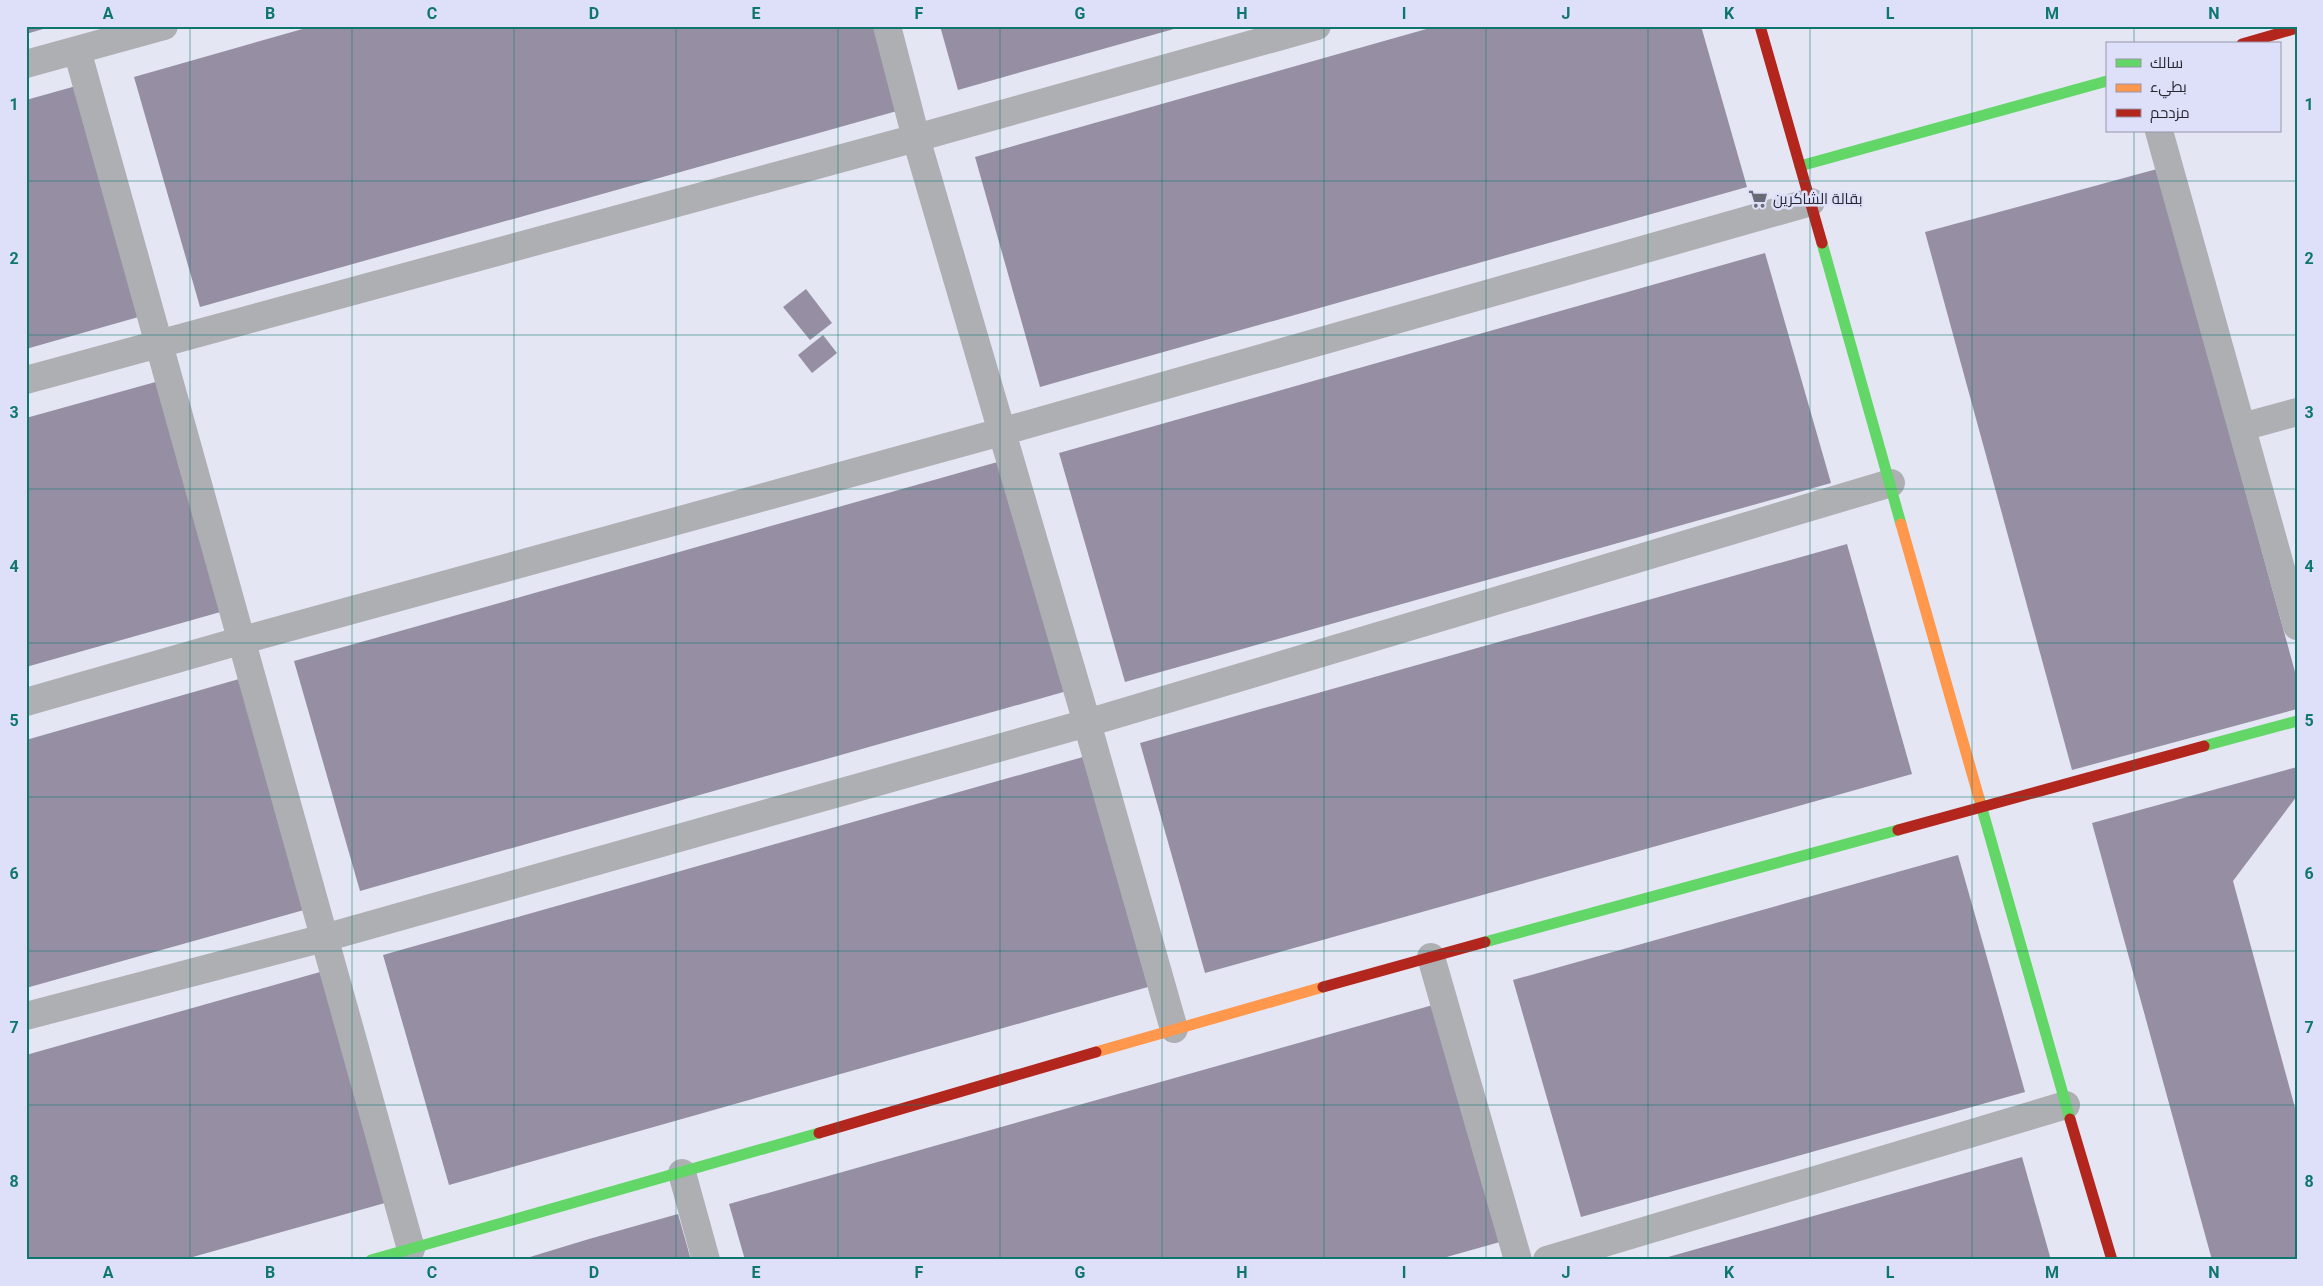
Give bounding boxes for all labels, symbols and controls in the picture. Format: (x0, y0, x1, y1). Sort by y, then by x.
text: A (103, 4, 114, 23)
text: B (265, 4, 275, 23)
text: C (427, 4, 437, 23)
text: D (589, 4, 599, 23)
text: E (752, 4, 761, 23)
text: F (915, 4, 924, 23)
text: G (1075, 4, 1086, 23)
text: H (1236, 4, 1248, 23)
text: I (1402, 4, 1406, 23)
text: J (1562, 4, 1570, 23)
text: K (1724, 4, 1735, 23)
text: L (1886, 4, 1895, 23)
text: M (2045, 4, 2059, 23)
text: N (2208, 4, 2220, 23)
legend (2106, 42, 2280, 132)
text: سالك (2150, 54, 2183, 72)
text: بطيء (2150, 78, 2187, 99)
text: 1 (9, 95, 19, 114)
text: 1 (2304, 95, 2314, 114)
text: مزدحم (2150, 104, 2190, 123)
supermarket icon: بقالة الشاكرين (1747, 188, 1769, 210)
place label: بقالة الشاكرين (1773, 190, 1863, 209)
text: 2 (9, 249, 19, 268)
text: 2 (2304, 249, 2314, 268)
text: 3 (9, 403, 19, 422)
text: 3 (2304, 403, 2314, 422)
text: 4 (9, 557, 19, 576)
text: 4 (2304, 557, 2314, 576)
text: 5 (9, 711, 19, 730)
text: 5 (2304, 711, 2314, 730)
text: 6 (9, 864, 19, 883)
text: 6 (2304, 864, 2314, 883)
text: 7 (9, 1018, 19, 1037)
text: 7 (2304, 1018, 2314, 1037)
text: 8 (9, 1172, 19, 1191)
text: 8 (2304, 1172, 2314, 1191)
text: A (103, 1263, 114, 1282)
text: B (265, 1263, 275, 1282)
text: C (427, 1263, 437, 1282)
text: D (589, 1263, 599, 1282)
text: E (752, 1263, 761, 1282)
text: F (915, 1263, 924, 1282)
text: G (1075, 1263, 1086, 1282)
text: H (1236, 1263, 1248, 1282)
text: I (1402, 1263, 1406, 1282)
text: J (1562, 1263, 1570, 1282)
text: K (1724, 1263, 1735, 1282)
text: L (1886, 1263, 1895, 1282)
text: M (2045, 1263, 2059, 1282)
text: N (2208, 1263, 2220, 1282)

